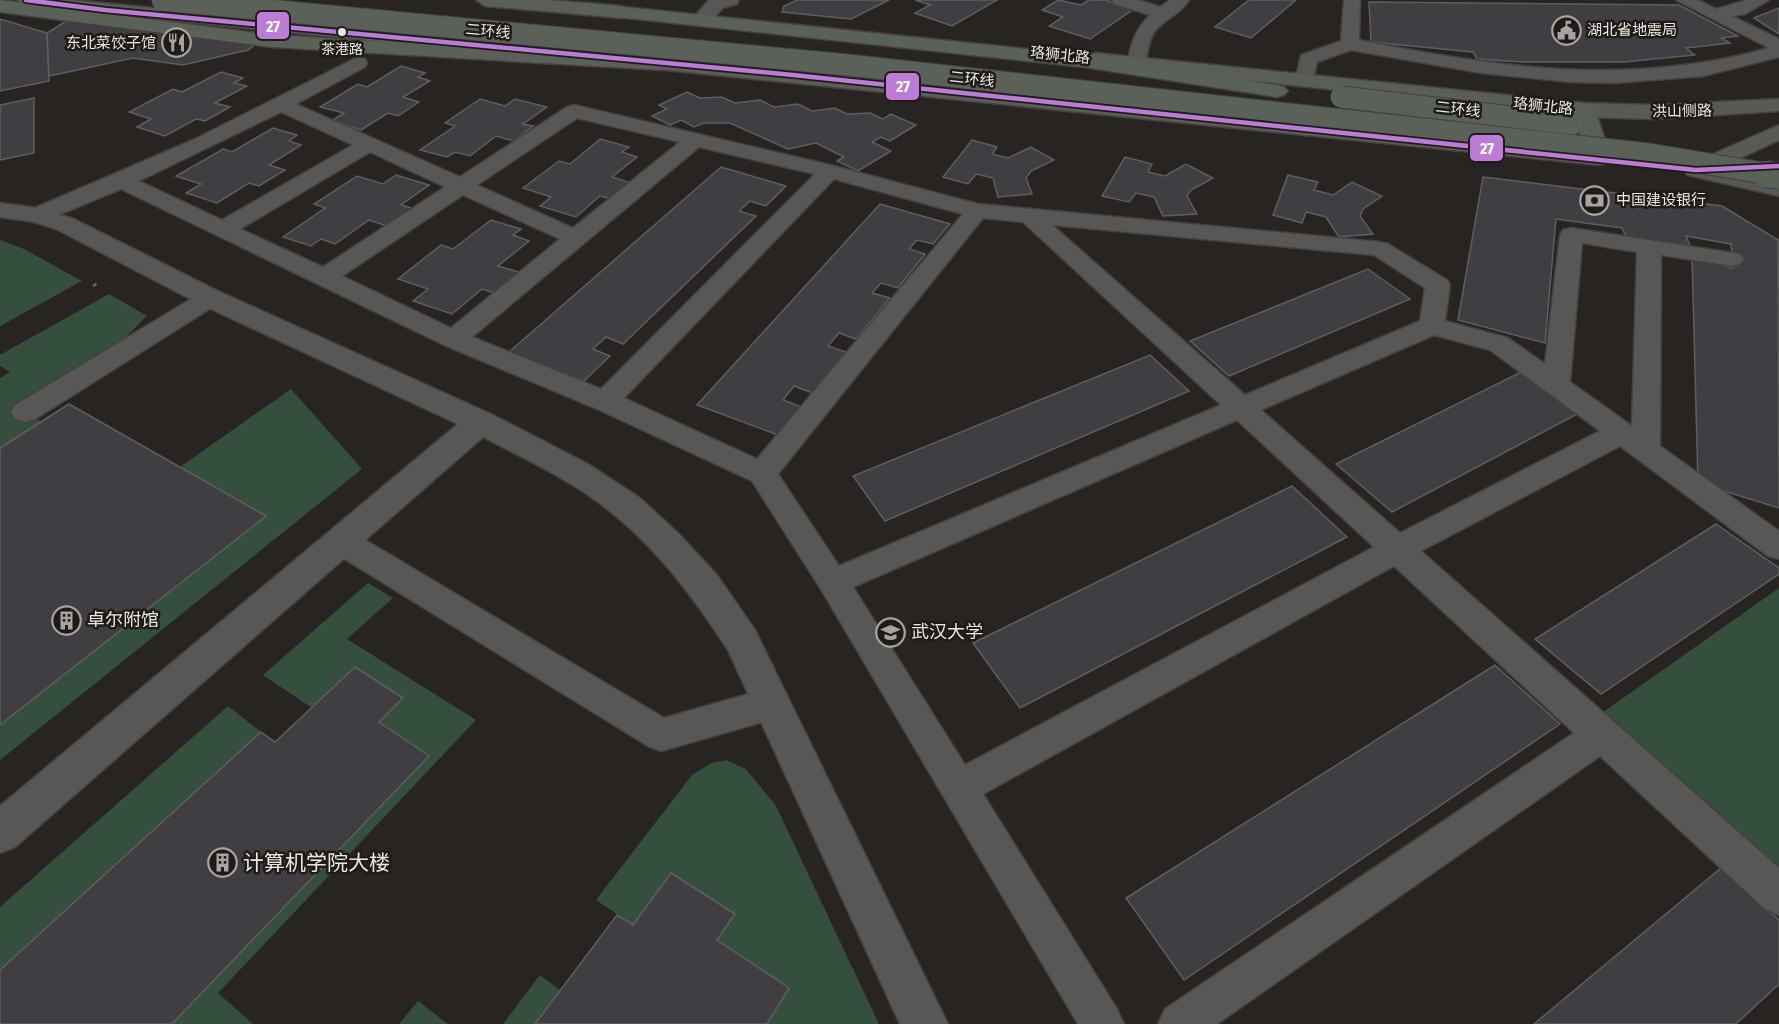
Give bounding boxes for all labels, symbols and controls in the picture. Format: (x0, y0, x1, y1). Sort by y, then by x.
line badge: 27 (256, 11, 290, 40)
public building icon: 湖北省地震局 (1550, 14, 1582, 46)
text: 27 (265, 17, 280, 36)
street label: 二环线 (465, 20, 511, 42)
place label: 湖北省地震局 (1587, 21, 1677, 39)
marker: 茶港路 (336, 26, 348, 38)
restaurant icon: 东北菜饺子馆 (161, 27, 193, 59)
place label: 东北菜饺子馆 (66, 34, 156, 52)
place label: 茶港路 (321, 41, 363, 58)
street label: 珞狮北路 (1029, 43, 1091, 67)
street label: 二环线 (949, 68, 995, 90)
line badge: 27 (885, 72, 920, 101)
text: 27 (895, 77, 910, 96)
street label: 珞狮北路 (1512, 94, 1574, 118)
street label: 二环线 (1435, 98, 1481, 120)
street label: 洪山侧路 (1652, 101, 1712, 121)
line badge: 27 (1469, 134, 1504, 162)
text: 27 (1479, 139, 1494, 158)
bank icon: 中国建设银行 (1579, 184, 1611, 216)
place label: 中国建设银行 (1616, 191, 1706, 209)
building icon: 卓尔附馆 (50, 604, 82, 636)
place label: 卓尔附馆 (87, 609, 159, 631)
school or university icon: 武汉大学 (874, 616, 906, 648)
place label: 武汉大学 (911, 621, 983, 643)
building icon: 计算机学院大楼 (206, 847, 238, 879)
place label: 计算机学院大楼 (243, 850, 390, 876)

